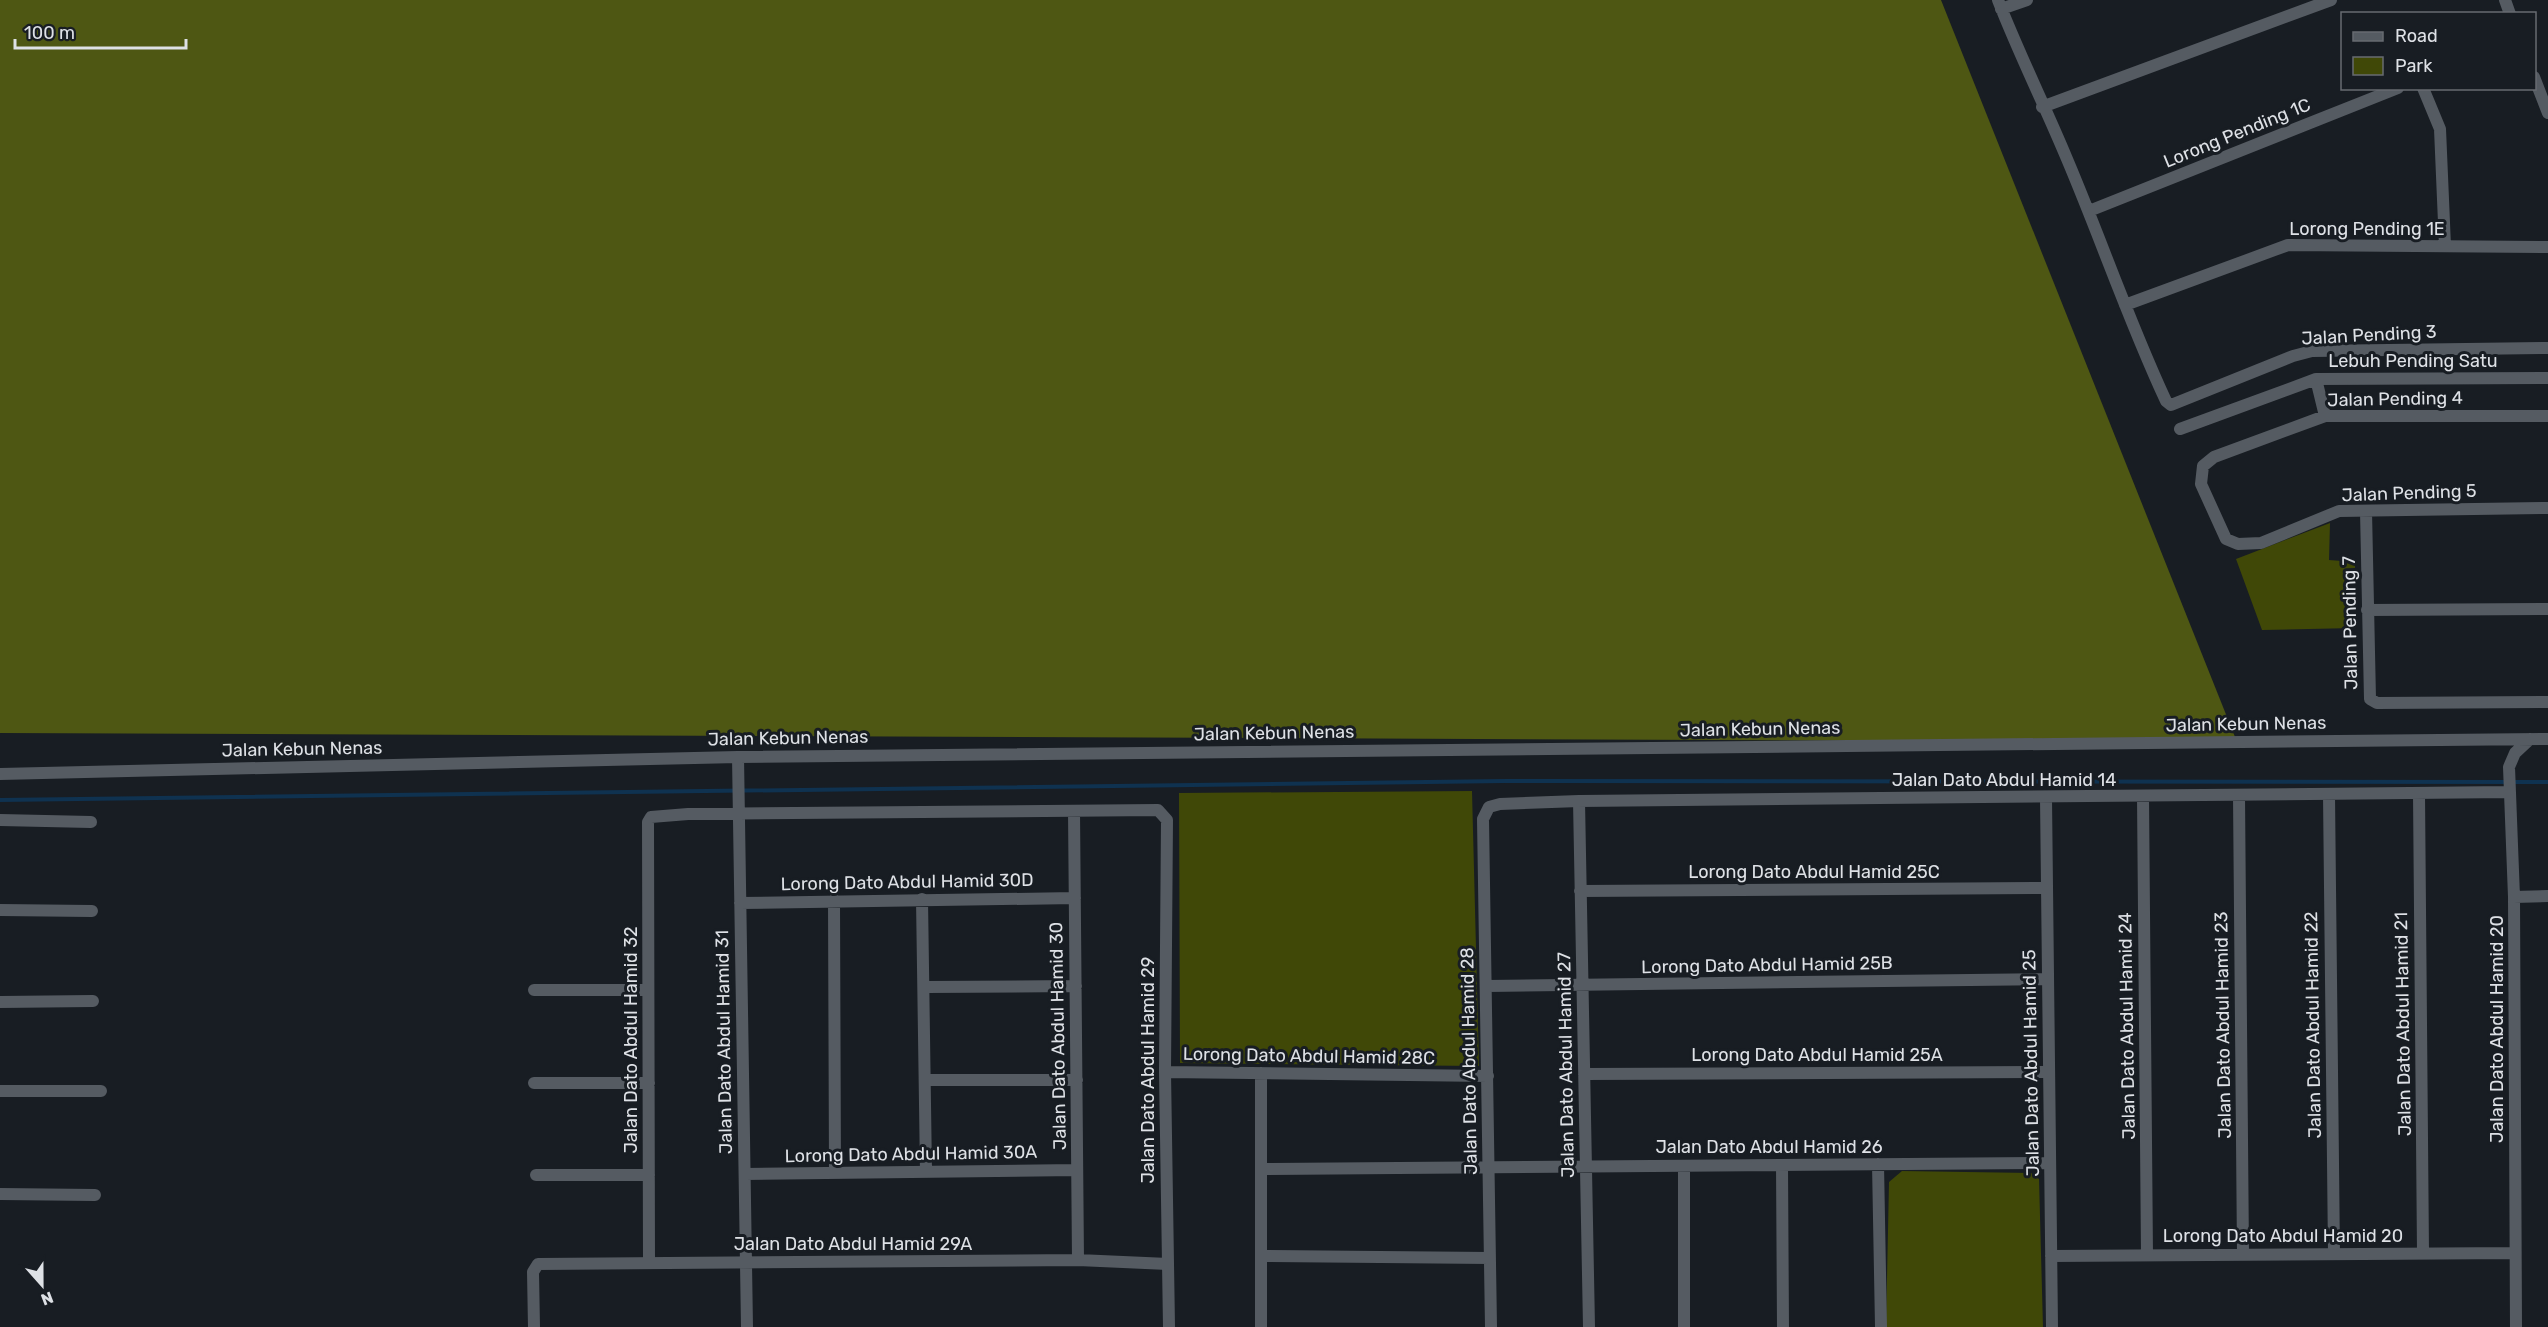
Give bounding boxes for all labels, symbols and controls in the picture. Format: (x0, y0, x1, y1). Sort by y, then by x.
scale bar (15, 12, 186, 50)
legend (2341, 12, 2536, 90)
text: 100 m (24, 22, 75, 44)
text: Road (2395, 25, 2438, 47)
text: Park (2395, 55, 2433, 77)
street label: Lorong Pending 1C (2160, 93, 2314, 173)
street label: Lorong Pending 1E (2289, 218, 2445, 240)
street label: Jalan Pending 3 (2301, 320, 2437, 350)
street label: Lebuh Pending Satu (2328, 350, 2498, 372)
street label: Jalan Pending 4 (2327, 387, 2463, 411)
street label: Jalan Pending 5 (2341, 480, 2477, 506)
street label: Jalan Pending 7 (2338, 556, 2362, 690)
street label: Jalan Kebun Nenas (2165, 712, 2327, 736)
street label: Jalan Kebun Nenas (1679, 717, 1841, 741)
street label: Jalan Kebun Nenas (1193, 721, 1355, 745)
street label: Jalan Kebun Nenas (707, 726, 869, 750)
street label: Jalan Kebun Nenas (221, 737, 383, 761)
street label: Jalan Dato Abdul Hamid 14 (1892, 769, 2116, 791)
street label: Lorong Dato Abdul Hamid 25C (1688, 861, 1940, 883)
street label: Lorong Dato Abdul Hamid 30D (780, 869, 1034, 895)
street label: Jalan Dato Abdul Hamid 23 (2210, 911, 2236, 1139)
street label: Jalan Dato Abdul Hamid 22 (2300, 911, 2326, 1139)
street label: Jalan Dato Abdul Hamid 24 (2114, 912, 2140, 1140)
street label: Jalan Dato Abdul Hamid 21 (2390, 912, 2416, 1136)
street label: Jalan Dato Abdul Hamid 20 (2486, 915, 2508, 1143)
street label: Jalan Dato Abdul Hamid 30 (1045, 922, 1071, 1150)
street label: Jalan Dato Abdul Hamid 32 (620, 926, 642, 1154)
street label: Jalan Dato Abdul Hamid 31 (711, 930, 737, 1154)
street label: Jalan Dato Abdul Hamid 28 (1456, 947, 1482, 1175)
street label: Jalan Dato Abdul Hamid 25 (2018, 949, 2044, 1177)
street label: Jalan Dato Abdul Hamid 27 (1553, 952, 1579, 1178)
street label: Lorong Dato Abdul Hamid 25B (1641, 952, 1893, 978)
street label: Jalan Dato Abdul Hamid 29 (1137, 956, 1159, 1184)
street label: Lorong Dato Abdul Hamid 28C (1183, 1043, 1435, 1069)
street label: Lorong Dato Abdul Hamid 25A (1691, 1044, 1943, 1066)
street label: Jalan Dato Abdul Hamid 26 (1655, 1136, 1883, 1158)
street label: Lorong Dato Abdul Hamid 30A (785, 1141, 1037, 1167)
street label: Lorong Dato Abdul Hamid 20 (2163, 1225, 2403, 1247)
street label: Jalan Dato Abdul Hamid 29A (734, 1233, 972, 1255)
north arrow (12, 1255, 72, 1315)
text: N (38, 1288, 56, 1309)

